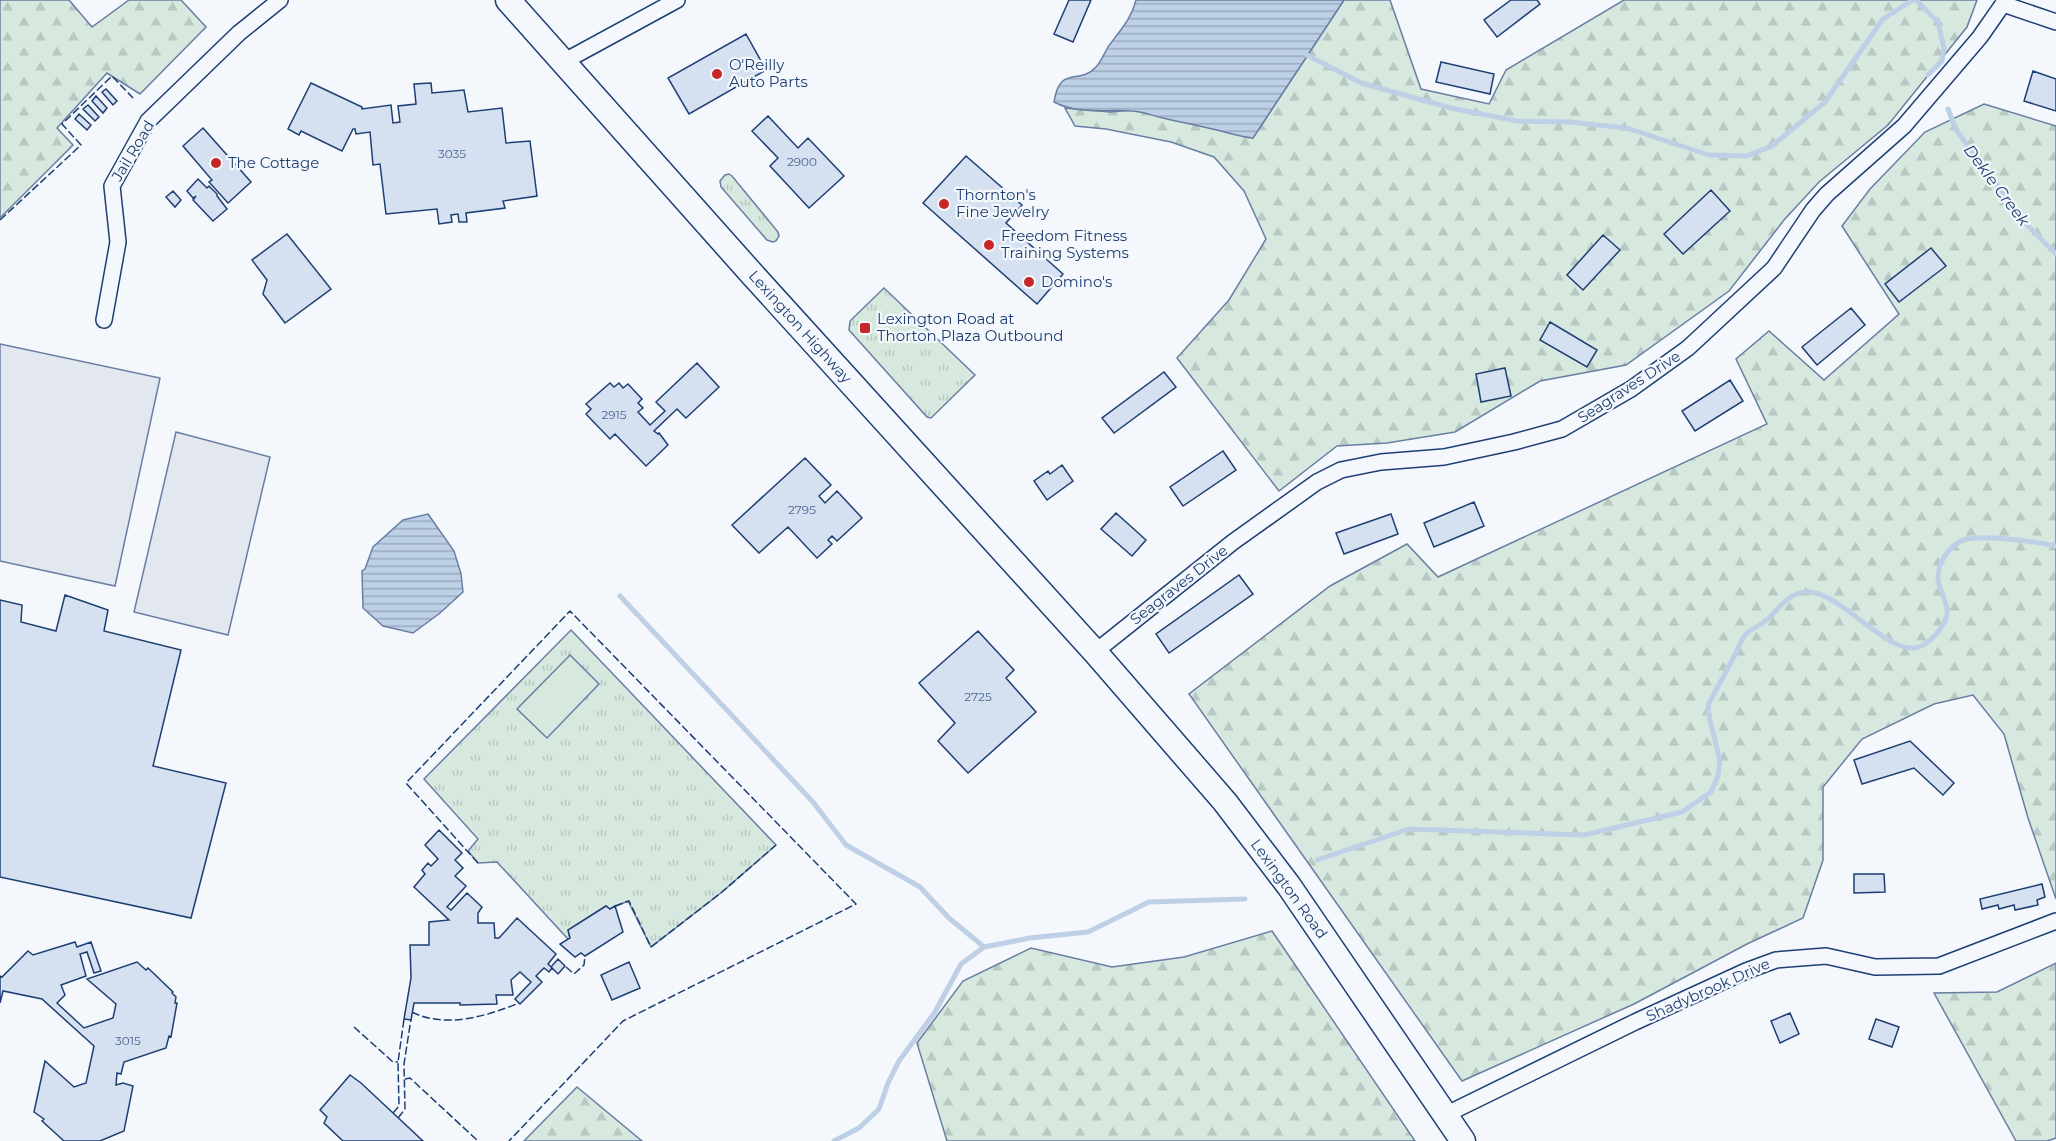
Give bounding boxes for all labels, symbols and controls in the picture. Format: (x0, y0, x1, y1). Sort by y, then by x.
place label: O'Reilly Auto Parts (729, 55, 808, 91)
marker: O'Reilly Auto Parts (710, 67, 724, 81)
street label: Jail Road (107, 117, 158, 185)
water label: Dekle Creek (1960, 141, 2034, 231)
house number: 3035 (438, 146, 466, 161)
place label: The Cottage (228, 153, 319, 172)
house number: 2900 (787, 154, 817, 169)
marker: The Cottage (209, 156, 223, 170)
place label: Thornton's Fine Jewelry (956, 185, 1050, 221)
marker: Thornton's Fine Jewelry (937, 197, 951, 211)
place label: Freedom Fitness Training Systems (1001, 226, 1129, 262)
marker: Freedom Fitness Training Systems (982, 238, 996, 252)
street label: Lexington Highway (745, 266, 857, 388)
place label: Domino's (1041, 272, 1112, 291)
marker: Domino's (1022, 275, 1036, 289)
place label: Lexington Road at Thorton Plaza Outbound (877, 309, 1064, 345)
marker: Lexington Road at Thorton Plaza Outbound (858, 321, 872, 335)
street label: Seagraves Drive (1574, 346, 1684, 427)
house number: 2915 (601, 407, 627, 422)
house number: 2795 (788, 502, 816, 517)
street label: Seagraves Drive (1126, 541, 1231, 629)
house number: 2725 (964, 689, 992, 704)
street label: Lexington Road (1247, 835, 1332, 942)
street label: Shadybrook Drive (1643, 954, 1773, 1025)
house number: 3015 (115, 1033, 141, 1048)

